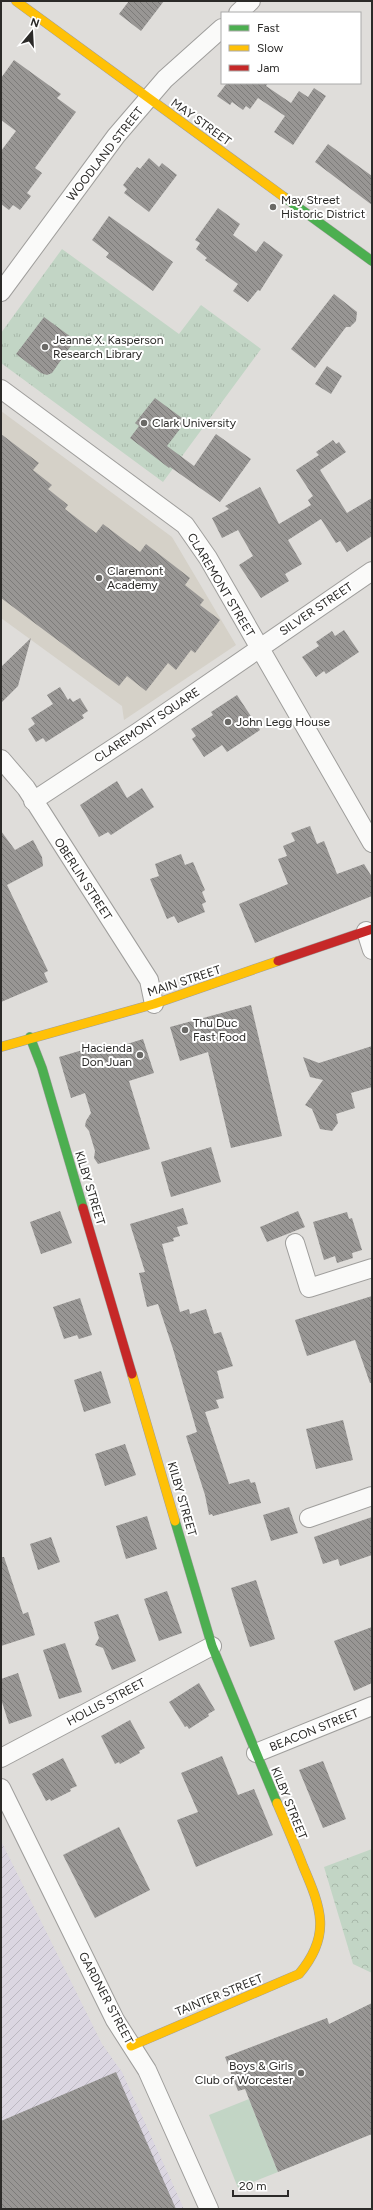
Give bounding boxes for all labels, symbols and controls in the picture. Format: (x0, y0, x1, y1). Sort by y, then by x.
north arrow (12, 12, 52, 52)
legend (221, 12, 361, 84)
text: N (29, 15, 41, 30)
text: Fast (257, 21, 280, 35)
text: Slow (257, 41, 284, 55)
text: Jam (257, 61, 280, 75)
street label: MAY STREET (168, 96, 234, 149)
street label: WOODLAND STREET (64, 104, 146, 204)
place label: May Street Historic District (281, 193, 366, 221)
marker: May Street Historic District (268, 202, 278, 212)
place label: Jeanne X. Kasperson Research Library (53, 333, 164, 361)
marker: Jeanne X. Kasperson Research Library (40, 342, 50, 352)
place label: Clark University (152, 416, 237, 430)
marker: Clark University (139, 418, 149, 428)
street label: CLAREMONT STREET (185, 531, 258, 640)
place label: Claremont Academy (107, 564, 164, 592)
marker: Claremont Academy (94, 573, 104, 583)
street label: SILVER STREET (277, 579, 355, 639)
street label: CLAREMONT SQUARE (92, 685, 202, 765)
place label: John Legg House (236, 715, 331, 729)
marker: John Legg House (223, 717, 233, 727)
street label: OBERLIN STREET (51, 835, 115, 923)
street label: MAIN STREET (146, 962, 223, 999)
place label: Thu Duc Fast Food (193, 1016, 246, 1044)
marker: Thu Duc Fast Food (180, 1025, 190, 1035)
place label: Hacienda Don Juan (81, 1041, 132, 1069)
marker: Hacienda Don Juan (135, 1050, 145, 1060)
street label: KILBY STREET (72, 1149, 108, 1227)
street label: KILBY STREET (165, 1460, 199, 1538)
street label: HOLLIS STREET (64, 1675, 148, 1729)
street label: BEACON STREET (267, 1706, 361, 1754)
street label: KILBY STREET (268, 1765, 310, 1842)
street label: GARDNER STREET (76, 1950, 136, 2047)
street label: TAINTER STREET (173, 1971, 265, 2019)
place label: Boys & Girls Club of Worcester (195, 2059, 293, 2087)
marker: Boys & Girls Club of Worcester (296, 2068, 306, 2078)
scale bar (233, 2172, 288, 2198)
text: 20 m (239, 2179, 267, 2193)

